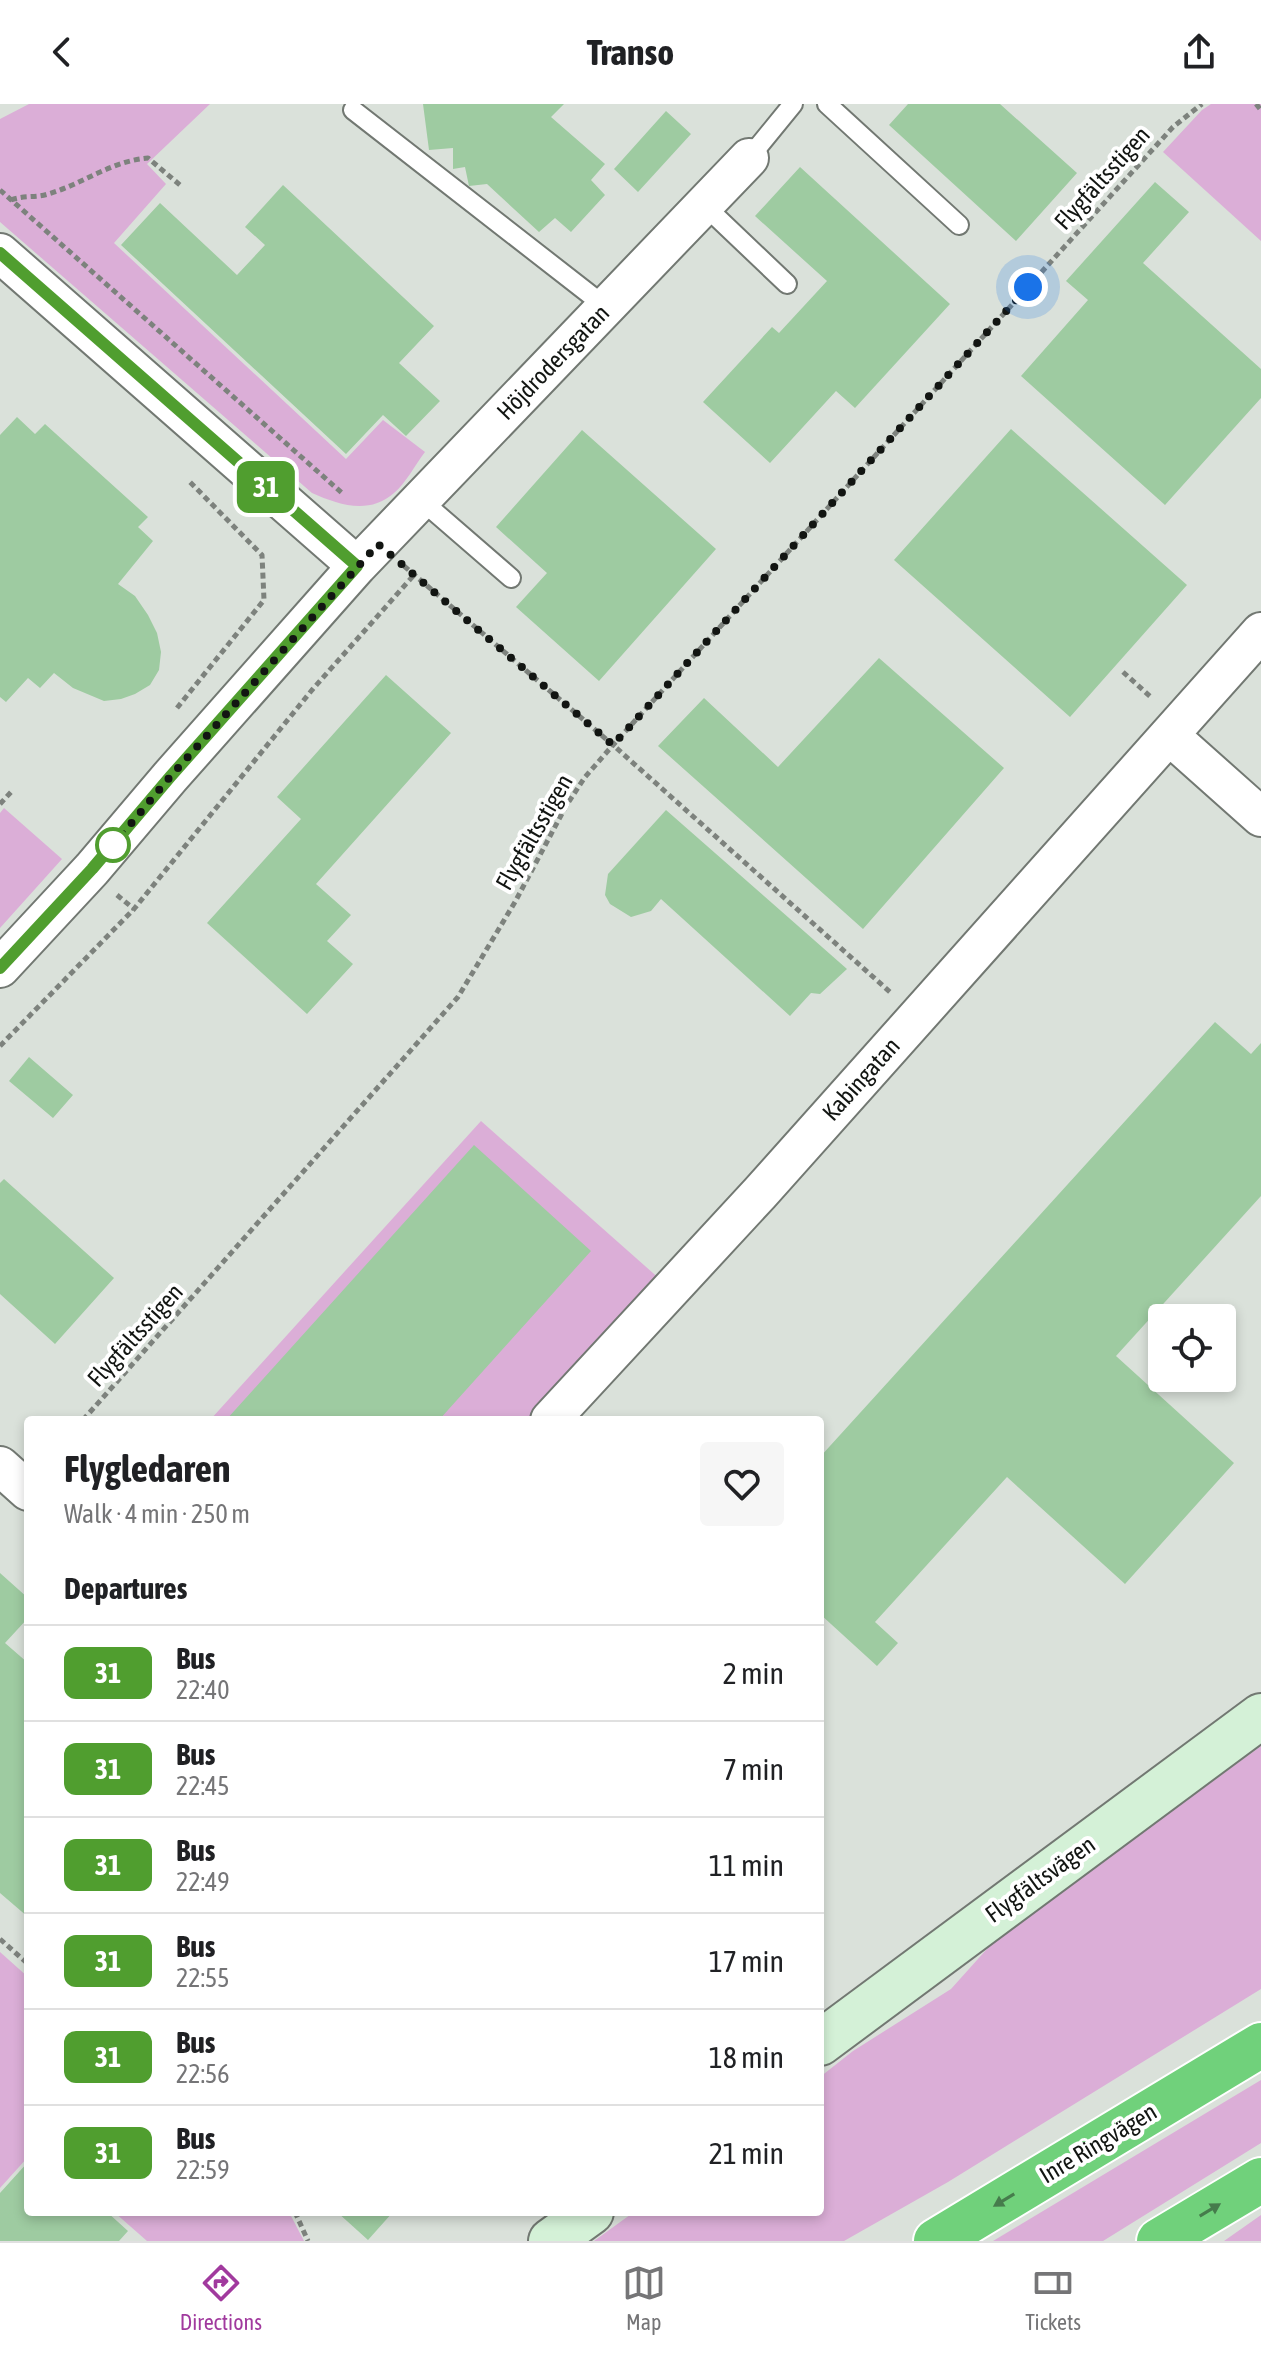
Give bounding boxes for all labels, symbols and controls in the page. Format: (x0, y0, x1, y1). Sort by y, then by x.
icon: back (40, 30, 84, 74)
icon: share (1177, 30, 1221, 74)
text: Transo (587, 31, 674, 73)
street label: Flygfältsstigen (1049, 121, 1155, 235)
your location (1008, 267, 1048, 307)
street label: Höjdrodersgatan (492, 299, 614, 425)
line badge: 31 (230, 461, 302, 513)
text: 31 (253, 471, 279, 503)
street label: Flygfältsstigen (490, 769, 578, 895)
unlabelled marker (96, 828, 130, 862)
street label: Kabingatan (817, 1032, 905, 1126)
street label: Flygfältsstigen (82, 1278, 188, 1392)
map controls (1148, 1304, 1236, 1392)
button: locate (1148, 1304, 1236, 1392)
button: heart (700, 1442, 784, 1526)
text: Flygledaren (64, 1447, 230, 1490)
text: Walk · 4 min · 250 m (64, 1499, 250, 1529)
text: Departures (64, 1571, 187, 1605)
text: Bus (176, 1641, 215, 1675)
text: 2 min (723, 1656, 784, 1690)
text: 31 (95, 1657, 121, 1689)
text: 22:40 (176, 1675, 230, 1705)
text: Bus (176, 1737, 215, 1771)
text: 7 min (723, 1752, 784, 1786)
text: 31 (95, 1753, 121, 1785)
text: 22:45 (176, 1771, 230, 1801)
street label: Flygfältsvägen (980, 1830, 1100, 1928)
text: Bus (176, 1833, 215, 1867)
text: 11 min (709, 1848, 784, 1882)
text: 31 (95, 1849, 121, 1881)
text: 22:49 (176, 1867, 230, 1897)
text: Bus (176, 1929, 215, 1963)
text: 17 min (709, 1944, 784, 1978)
text: 31 (95, 1945, 121, 1977)
text: 22:55 (176, 1963, 230, 1993)
text: Bus (176, 2025, 215, 2059)
text: 18 min (709, 2040, 784, 2074)
text: 31 (95, 2041, 121, 2073)
text: 22:56 (176, 2059, 230, 2089)
street label: Inre Ringvägen (1035, 2098, 1161, 2188)
text: Bus (176, 2121, 215, 2155)
text: 21 min (709, 2136, 784, 2170)
text: 31 (95, 2137, 121, 2169)
text: 22:59 (176, 2155, 230, 2185)
one-way arrow (993, 2192, 1015, 2206)
one-way arrow (1199, 2204, 1221, 2218)
tab: Directions (180, 2261, 262, 2335)
tab: Map (622, 2261, 666, 2335)
tab: Tickets (1025, 2261, 1081, 2335)

